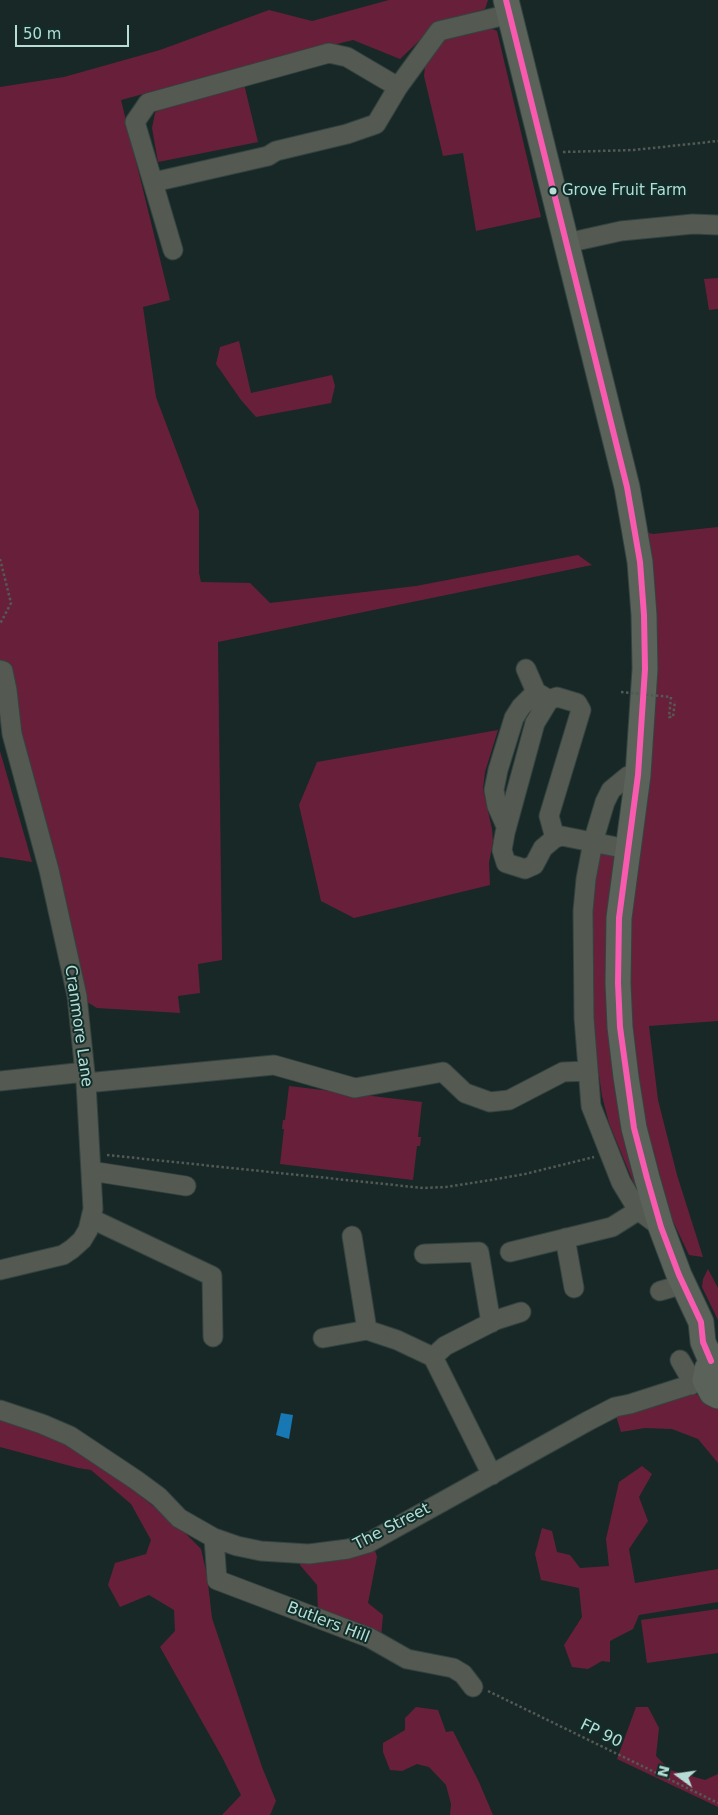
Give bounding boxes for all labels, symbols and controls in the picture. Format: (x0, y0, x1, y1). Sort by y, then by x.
scale bar (18, 15, 131, 47)
text: 50 m (23, 25, 61, 43)
place label: Grove Fruit Farm (562, 182, 686, 200)
marker: Grove Fruit Farm (548, 186, 558, 196)
street label: Cranmore Lane (60, 964, 96, 1088)
street label: The Street (350, 1500, 434, 1554)
street label: Butlers Hill (284, 1598, 372, 1648)
street label: FP 90 (577, 1716, 625, 1752)
north arrow (653, 1750, 703, 1800)
text: N (654, 1764, 673, 1779)

